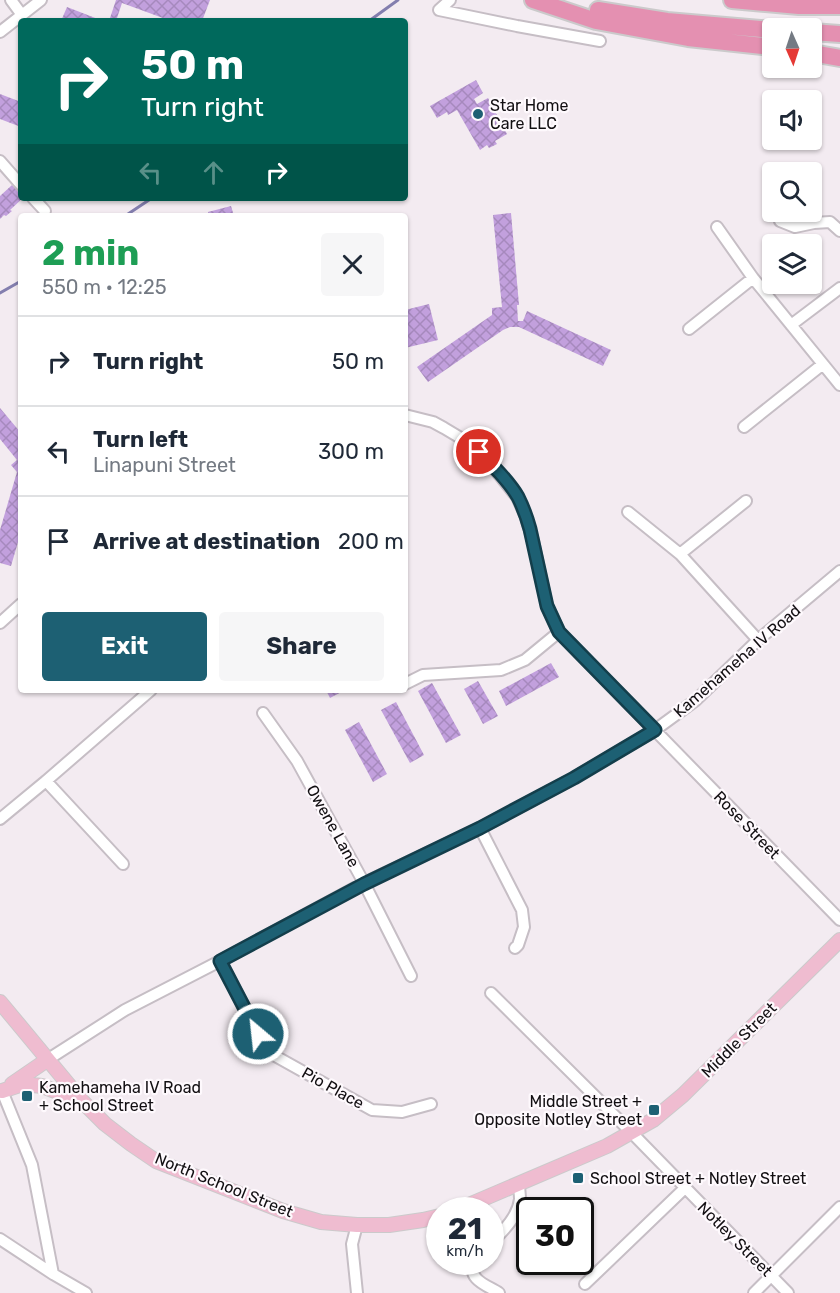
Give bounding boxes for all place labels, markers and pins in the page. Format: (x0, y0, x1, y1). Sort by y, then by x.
place label: Star Home Care LLC (490, 96, 569, 133)
marker: Star Home Care LLC (471, 107, 485, 121)
pin (453, 426, 504, 477)
place label: Kamehameha IV Road + School Street (39, 1078, 201, 1115)
marker: Kamehameha IV Road + School Street (20, 1089, 34, 1103)
place label: Middle Street + Opposite Notley Street (474, 1092, 642, 1129)
marker: Middle Street + Opposite Notley Street (647, 1103, 661, 1117)
place label: School Street + Notley Street (590, 1169, 806, 1188)
marker: School Street + Notley Street (571, 1171, 585, 1185)

